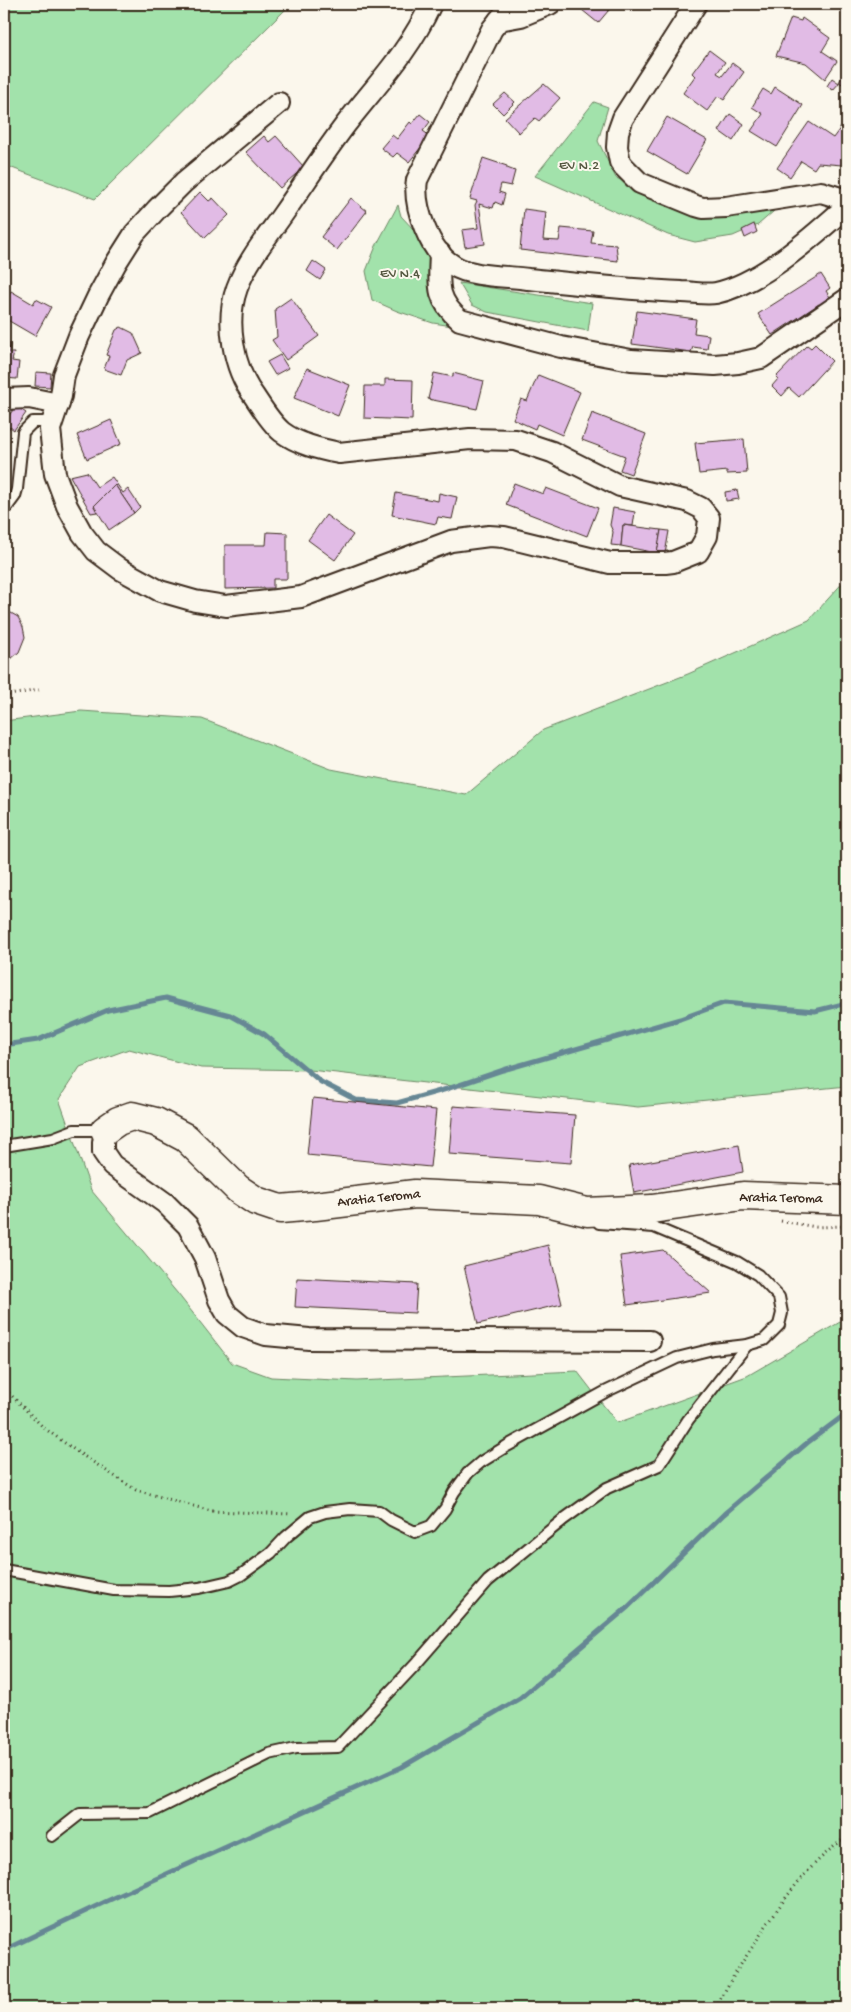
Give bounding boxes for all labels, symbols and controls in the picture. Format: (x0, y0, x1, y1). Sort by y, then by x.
park label: EV N.2 (559, 158, 599, 175)
park label: EV N.4 (380, 266, 420, 283)
street label: Aratia Teroma (337, 1186, 423, 1212)
street label: Aratia Teroma (739, 1190, 824, 1208)

